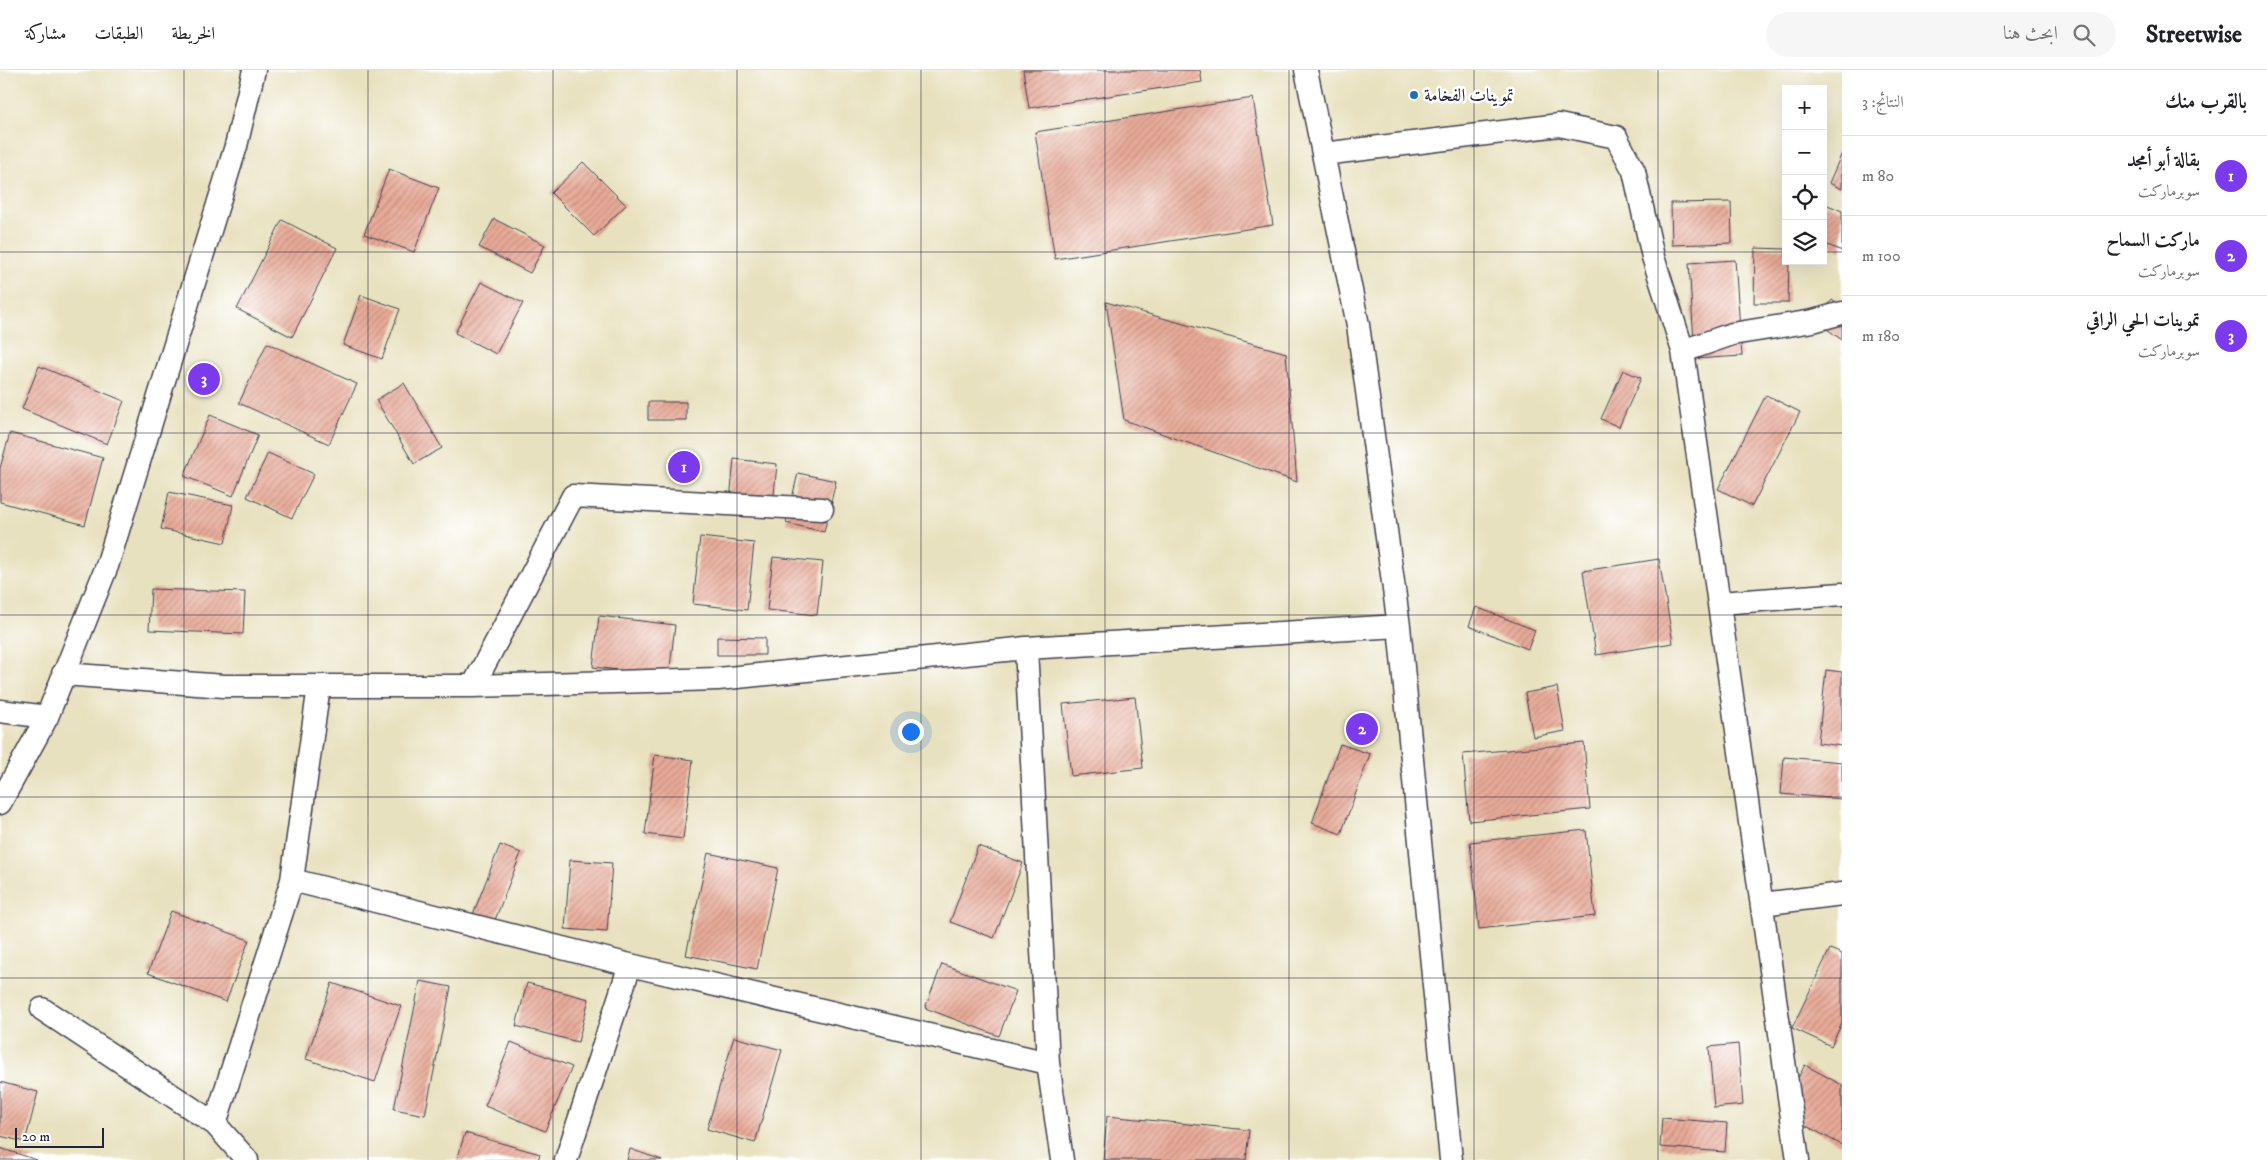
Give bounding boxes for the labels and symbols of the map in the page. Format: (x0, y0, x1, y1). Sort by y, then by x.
place label: تموينات الفخامة (1424, 85, 1514, 107)
marker: تموينات الفخامة (1408, 89, 1420, 101)
pin: 3 (188, 360, 220, 398)
pin: 1 (668, 448, 700, 486)
pin: 2 (1346, 710, 1378, 748)
your location (898, 719, 924, 745)
scale bar (15, 1125, 104, 1148)

